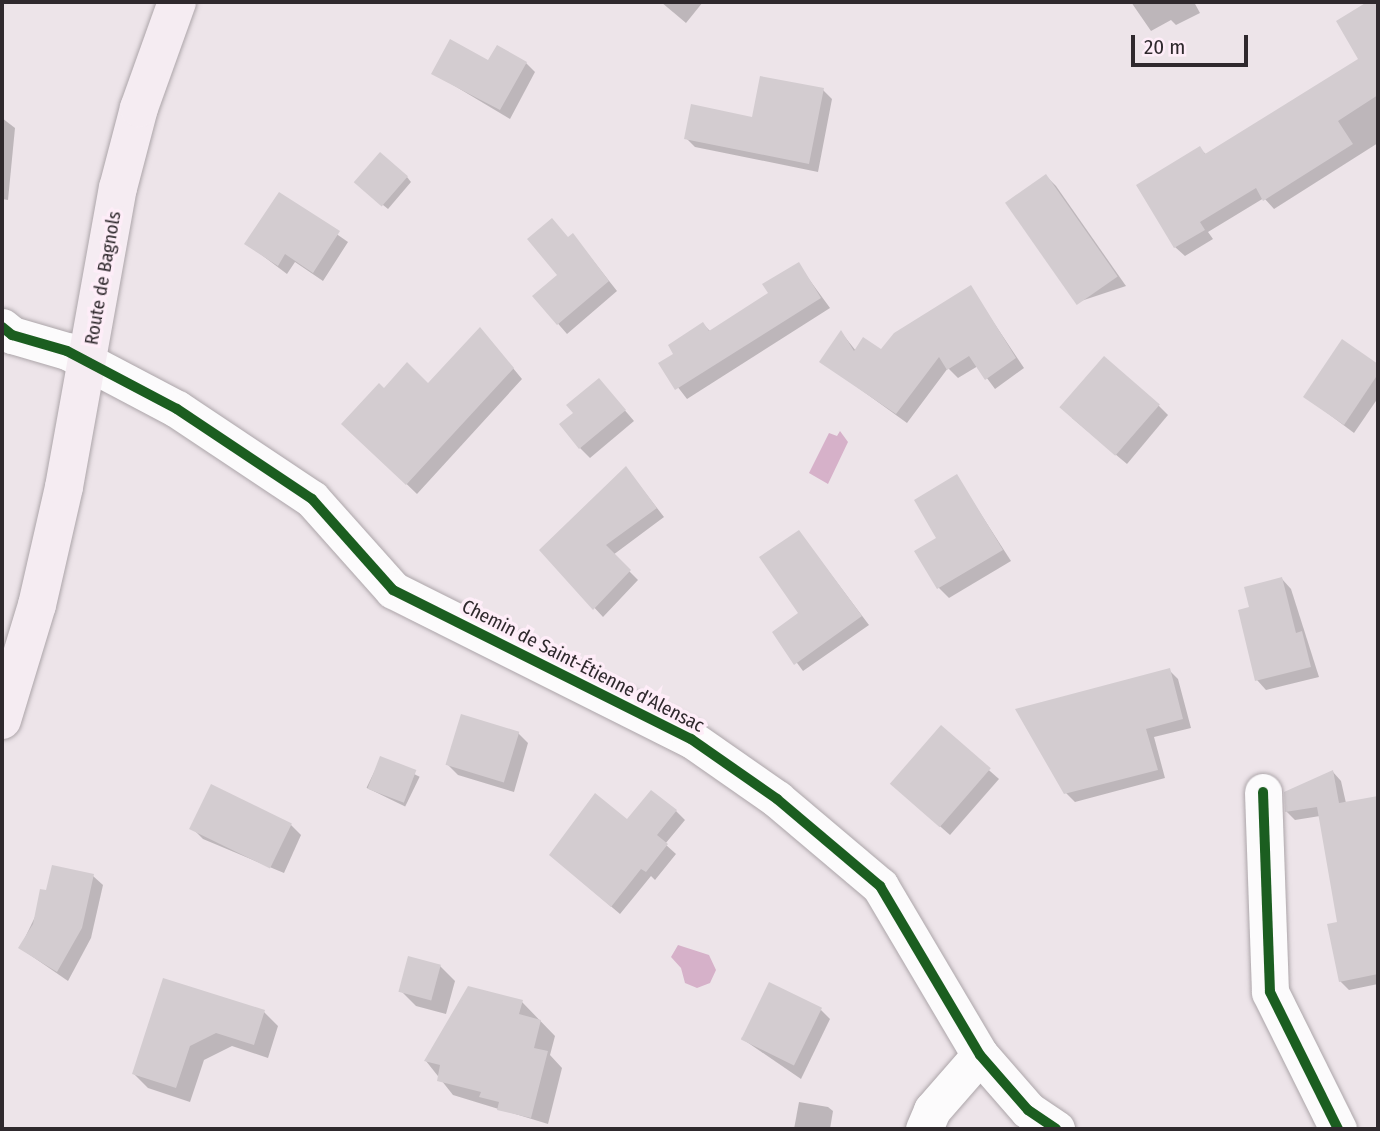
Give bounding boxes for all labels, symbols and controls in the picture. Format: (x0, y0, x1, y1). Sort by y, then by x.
scale bar (1135, 21, 1252, 65)
text: 20 m (1144, 34, 1185, 60)
street label: Route de Bagnols (80, 209, 126, 347)
street label: Chemin de Saint-Étienne d'Alensac (458, 595, 708, 737)

